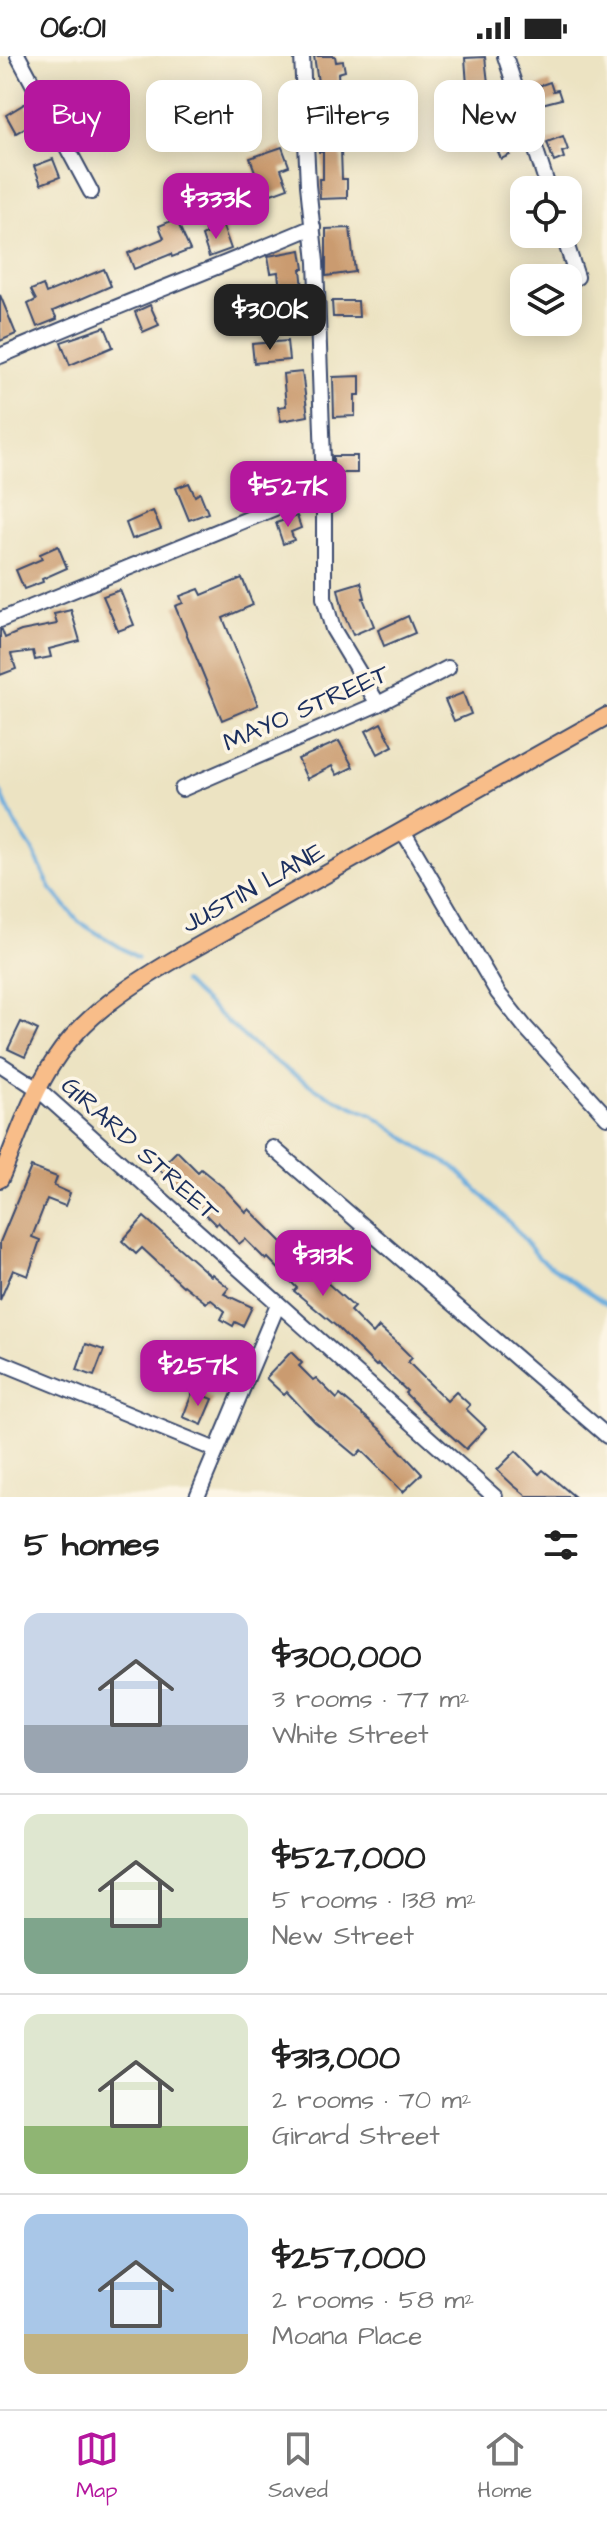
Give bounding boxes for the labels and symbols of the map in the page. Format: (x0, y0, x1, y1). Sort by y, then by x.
pin: $333K (160, 173, 272, 241)
pin: $300K (214, 284, 326, 352)
pin: $527K (232, 461, 344, 529)
street label: MAYO STREET (217, 655, 395, 761)
street label: JUSTIN LANE (175, 834, 331, 942)
street label: GIRARD STREET (53, 1068, 227, 1230)
pin: $313K (267, 1230, 379, 1298)
pin: $257K (142, 1340, 254, 1408)

